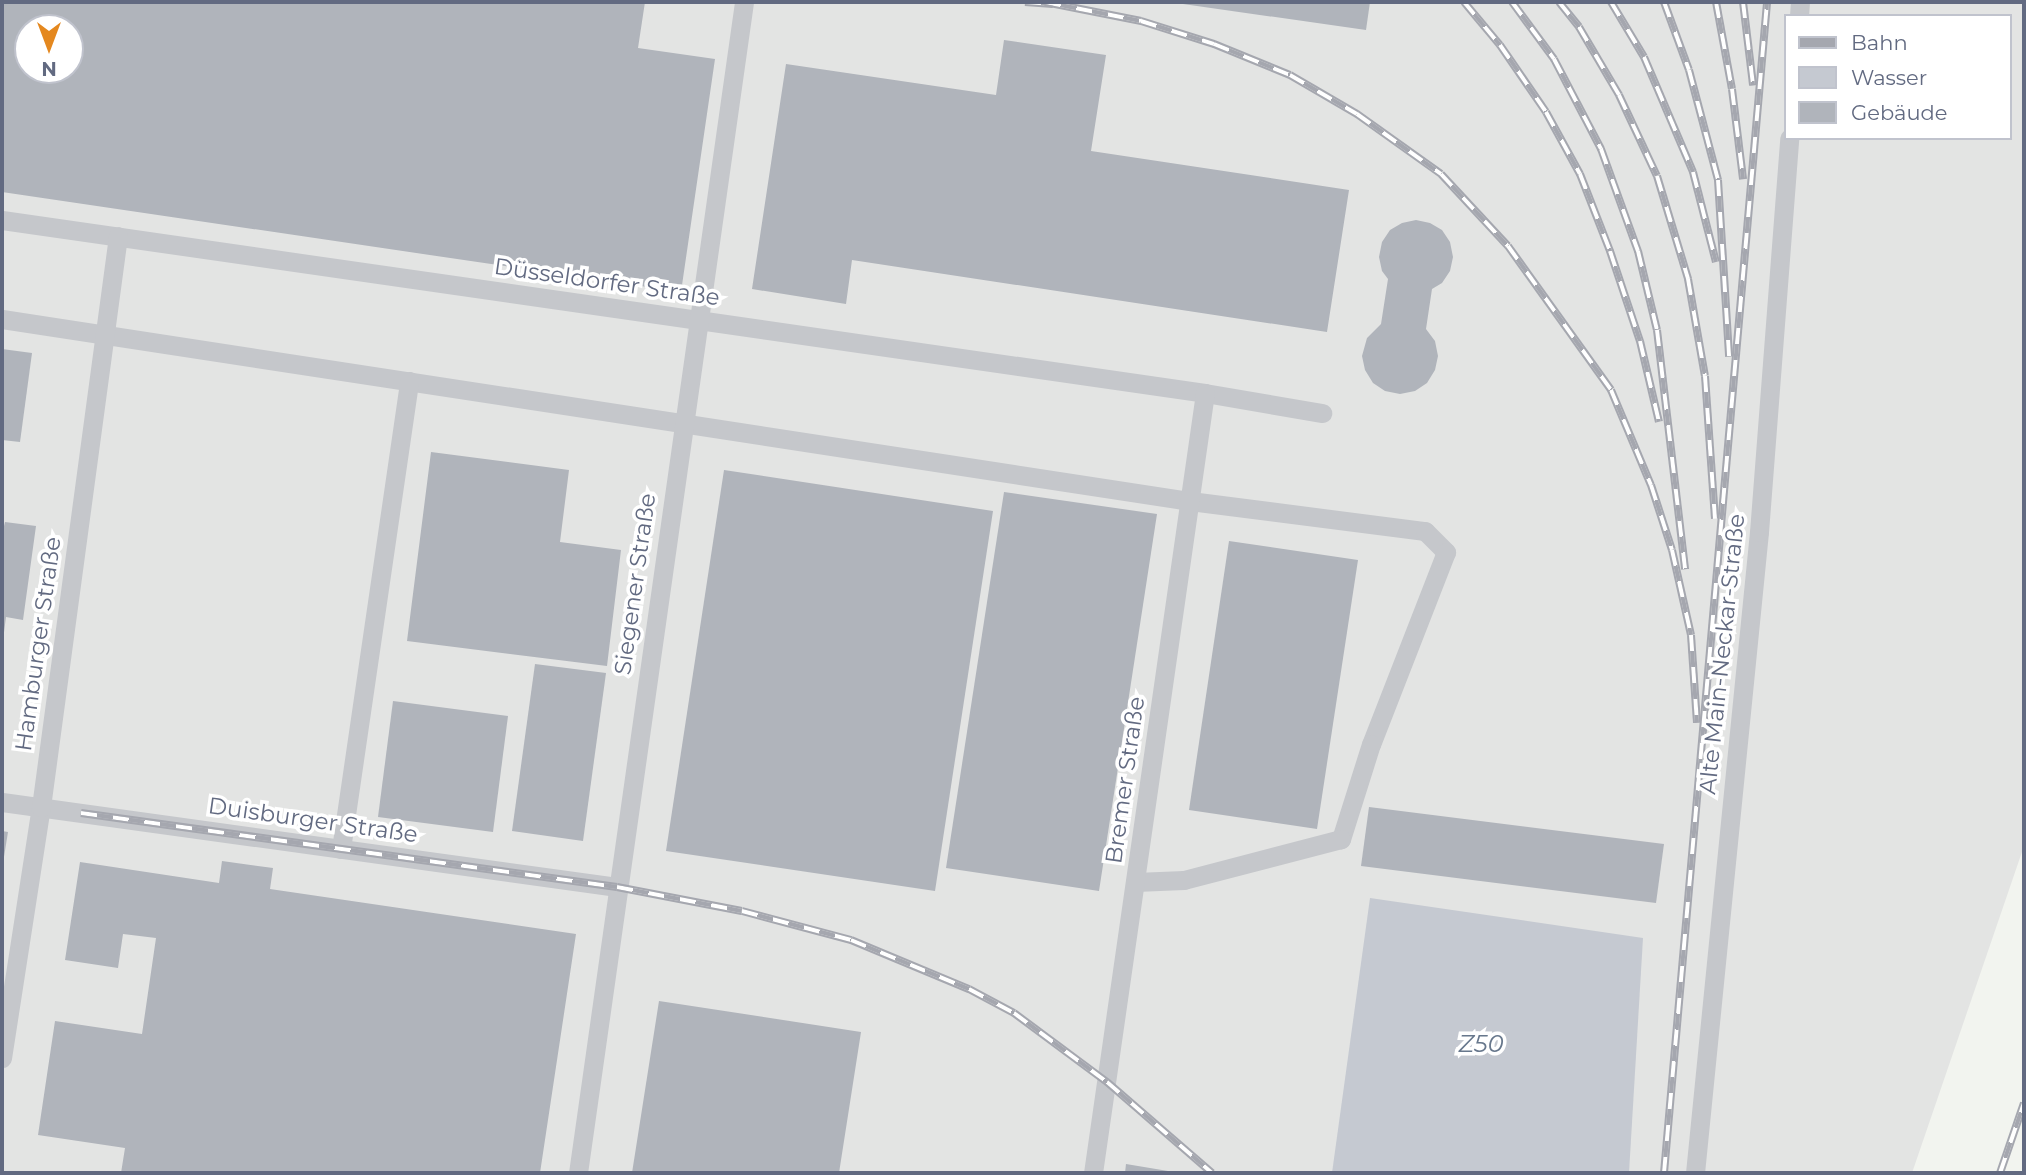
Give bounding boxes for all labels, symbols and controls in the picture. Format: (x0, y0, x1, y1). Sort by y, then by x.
north arrow (14, 14, 84, 84)
legend (1784, 14, 2012, 140)
text: Bahn (1851, 30, 1908, 55)
text: N (41, 57, 57, 80)
text: Wasser (1851, 65, 1927, 90)
text: Gebäude (1851, 100, 1948, 125)
street label: Düsseldorfer Straße (492, 252, 722, 312)
street label: Siegener Straße (609, 491, 661, 677)
street label: Alte Main-Neckar-Straße (1694, 512, 1750, 796)
street label: Hamburger Straße (9, 535, 67, 753)
street label: Bremer Straße (1100, 695, 1150, 865)
street label: Duisburger Straße (206, 792, 420, 848)
water label: Z50 (1458, 1030, 1504, 1058)

